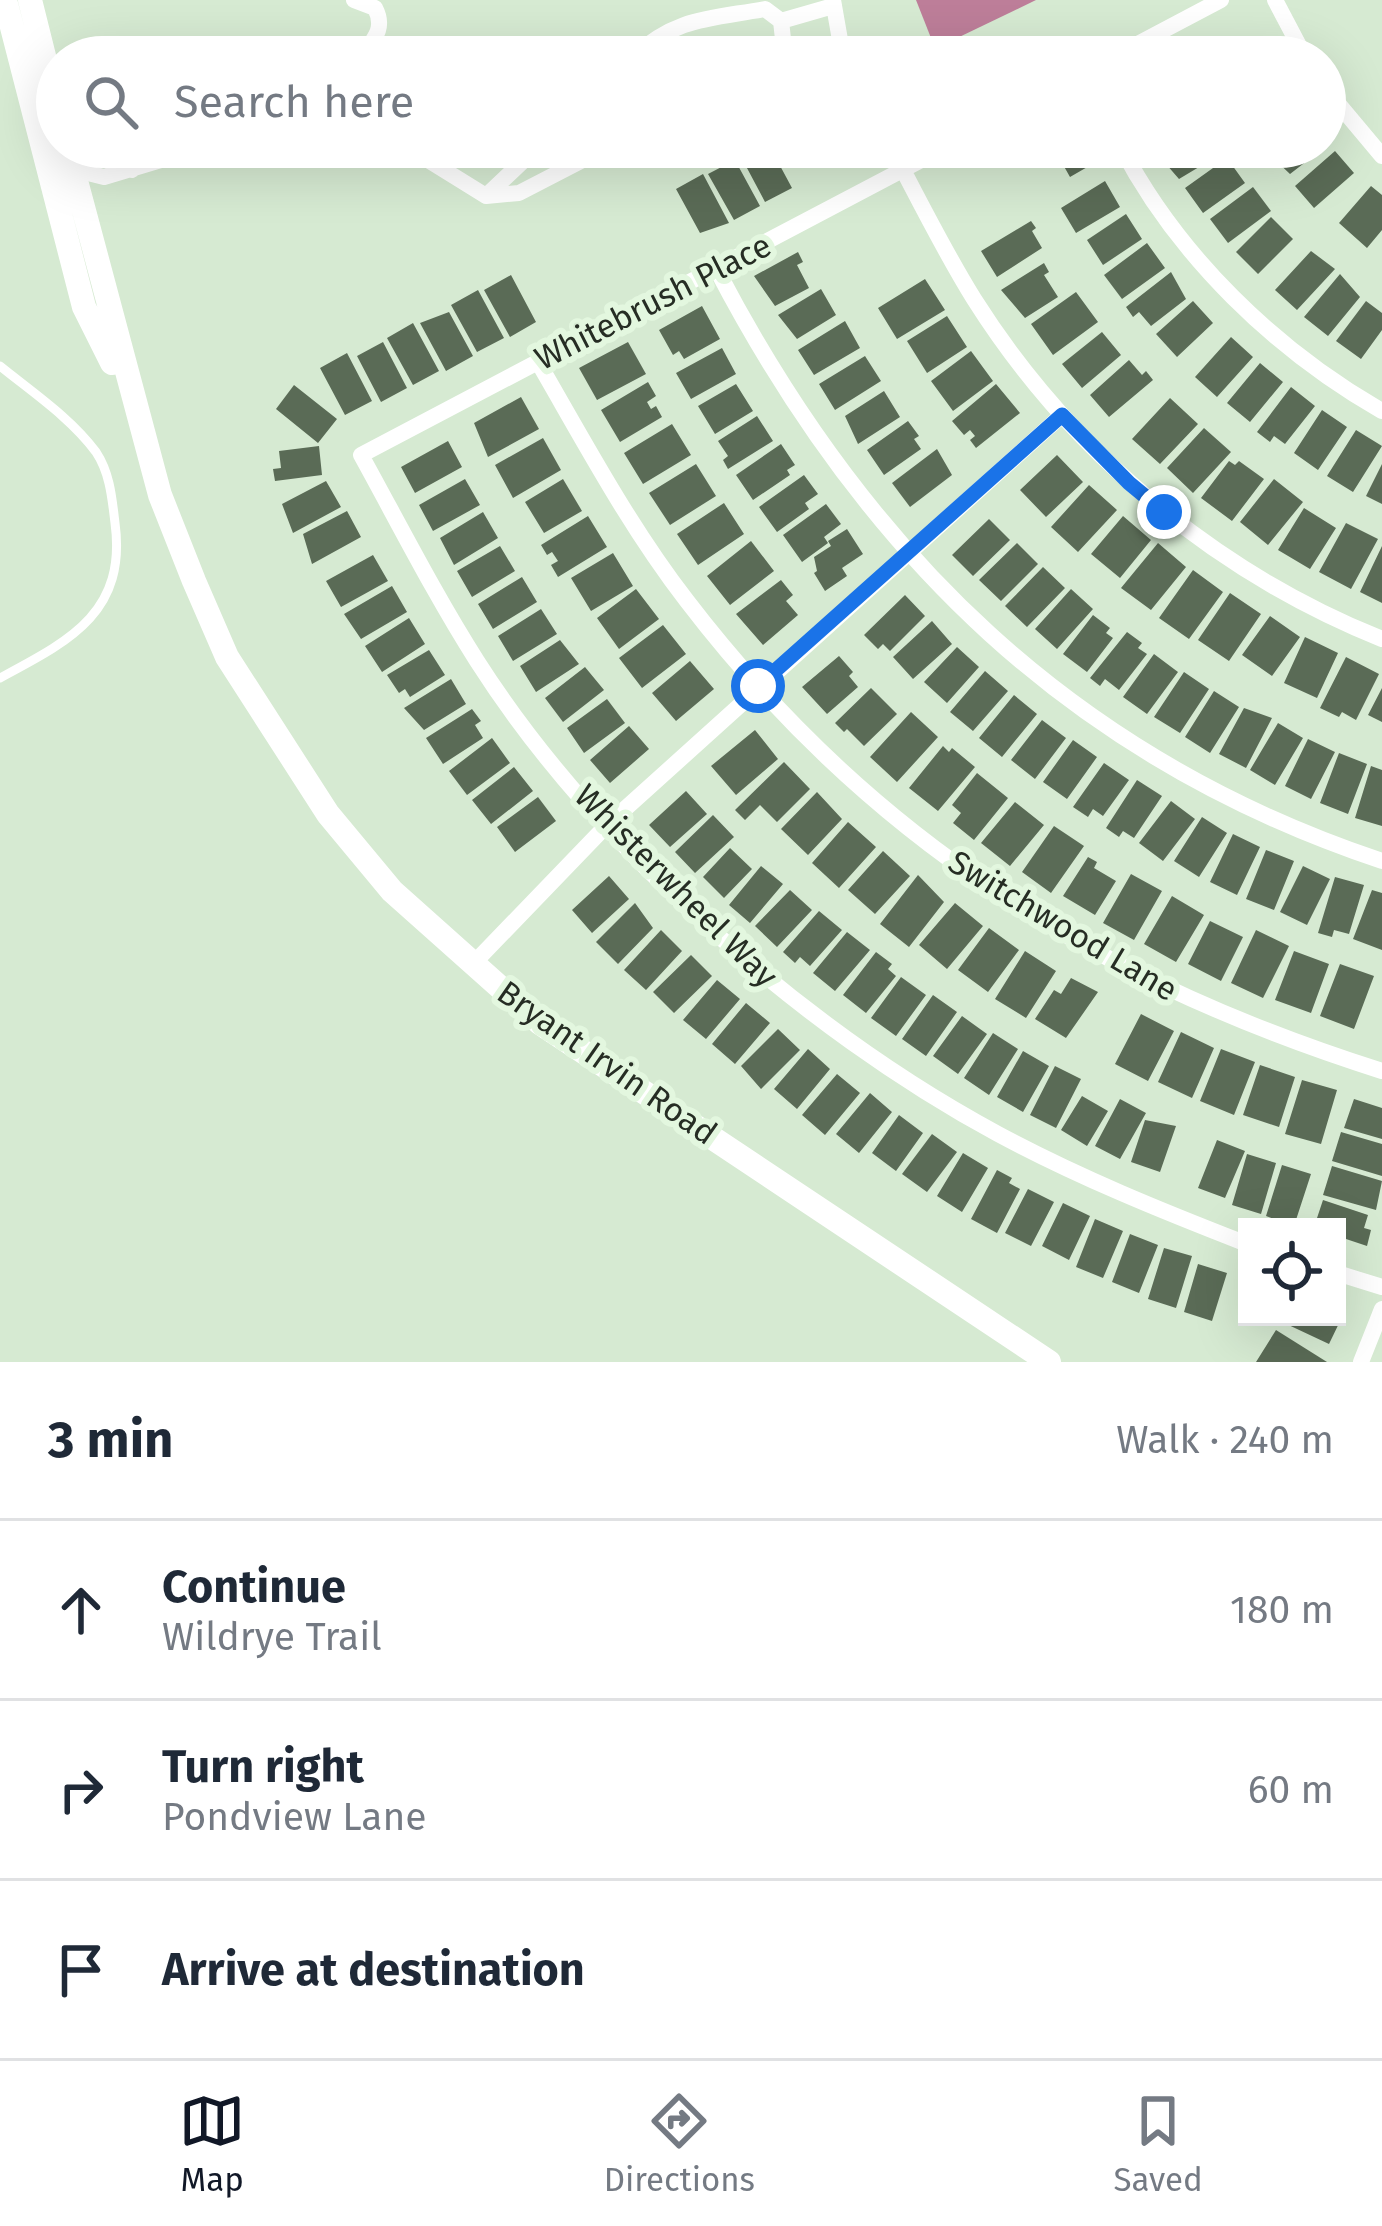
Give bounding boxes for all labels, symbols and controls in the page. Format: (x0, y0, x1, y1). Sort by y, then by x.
search box (36, 36, 1346, 168)
icon: search (78, 69, 144, 135)
text: Search here (174, 75, 414, 129)
street label: Whitebrush Place (528, 225, 778, 379)
route end (1137, 485, 1191, 539)
route start (731, 659, 785, 713)
street label: Whisterwheel Way (566, 776, 786, 996)
street label: Switchwood Lane (941, 842, 1185, 1010)
street label: Bryant Irvin Road (490, 972, 724, 1154)
map controls (1238, 1218, 1346, 1326)
button: locate (1238, 1218, 1346, 1326)
text: 3 min (48, 1409, 174, 1471)
text: Walk · 240 m (1116, 1417, 1334, 1463)
text: Continue (162, 1560, 346, 1614)
icon: ahead (48, 1577, 114, 1643)
text: 180 m (1230, 1587, 1334, 1633)
text: Wildrye Trail (162, 1614, 382, 1660)
text: Turn right (162, 1740, 364, 1794)
icon: right (48, 1757, 114, 1823)
text: 60 m (1248, 1767, 1334, 1813)
text: Pondview Lane (162, 1794, 427, 1840)
icon: arrive (48, 1937, 114, 2003)
text: Arrive at destination (162, 1943, 585, 1997)
tab: Map (179, 2088, 245, 2200)
tab: Directions (604, 2088, 755, 2200)
tab: Saved (1113, 2088, 1203, 2200)

